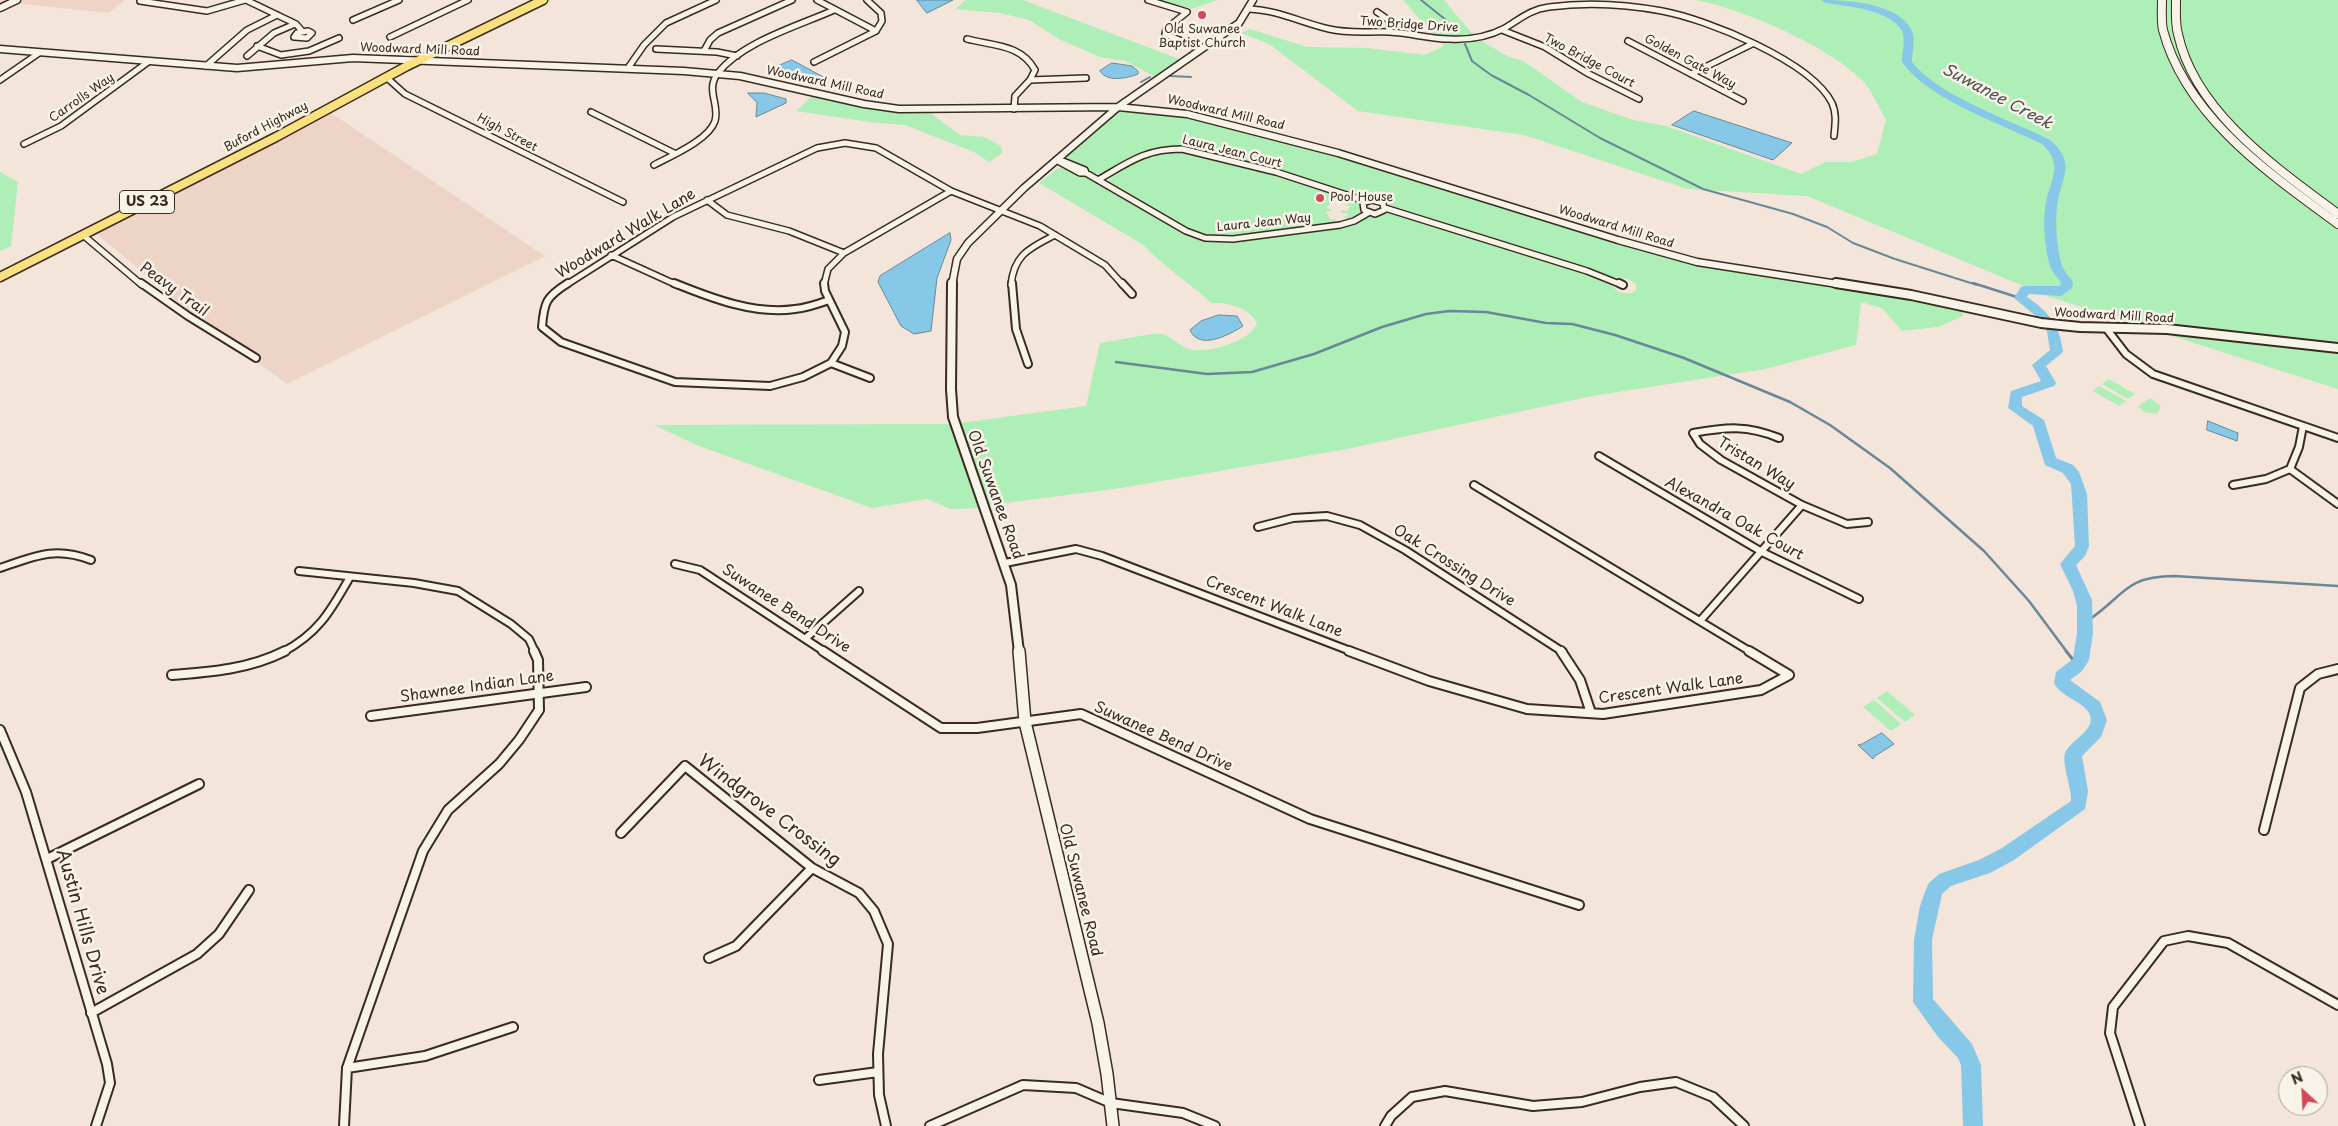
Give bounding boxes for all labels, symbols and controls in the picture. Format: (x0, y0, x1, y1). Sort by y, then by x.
marker: Old Suwanee Baptist Church (1196, 9, 1208, 21)
street label: Two Bridge Drive (1359, 14, 1459, 36)
place label: Old Suwanee Baptist Church (1158, 23, 1246, 51)
street label: Two Bridge Court (1541, 31, 1637, 91)
street label: Golden Gate Way (1642, 32, 1738, 92)
street label: Woodward Mill Road (360, 41, 480, 59)
water label: Suwanee Creek (1939, 60, 2055, 134)
street label: Woodward Mill Road (765, 63, 885, 103)
street label: Carrolls Way (47, 70, 117, 126)
street label: Woodward Mill Road (1166, 93, 1286, 133)
street label: Buford Highway (222, 99, 310, 155)
street label: High Street (474, 111, 540, 155)
street label: Laura Jean Court (1181, 133, 1283, 171)
street label: Woodward Walk Lane (553, 185, 699, 283)
road number: US 23 (120, 190, 174, 213)
place label: Pool House (1330, 191, 1393, 205)
marker: Pool House (1314, 192, 1326, 204)
street label: Woodward Mill Road (1557, 203, 1675, 251)
street label: Laura Jean Way (1216, 211, 1312, 235)
street label: Peavy Trail (136, 259, 212, 321)
street label: Woodward Mill Road (2054, 306, 2174, 326)
street label: Old Suwanee Road (963, 428, 1027, 562)
street label: Tristan Way (1714, 434, 1798, 494)
street label: Alexandra Oak Court (1662, 473, 1806, 565)
street label: Oak Crossing Drive (1390, 521, 1518, 611)
street label: Suwanee Bend Drive (718, 561, 854, 657)
street label: Crescent Walk Lane (1203, 572, 1345, 642)
street label: Shawnee Indian Lane (399, 667, 555, 707)
street label: Crescent Walk Lane (1598, 670, 1744, 708)
street label: Suwanee Bend Drive (1091, 698, 1235, 776)
street label: Windgrove Crossing (694, 750, 844, 872)
street label: Old Suwanee Road (1055, 822, 1105, 958)
street label: Austin Hills Drive (51, 847, 113, 997)
north arrow (2278, 1066, 2328, 1116)
text: N (2287, 1066, 2306, 1090)

